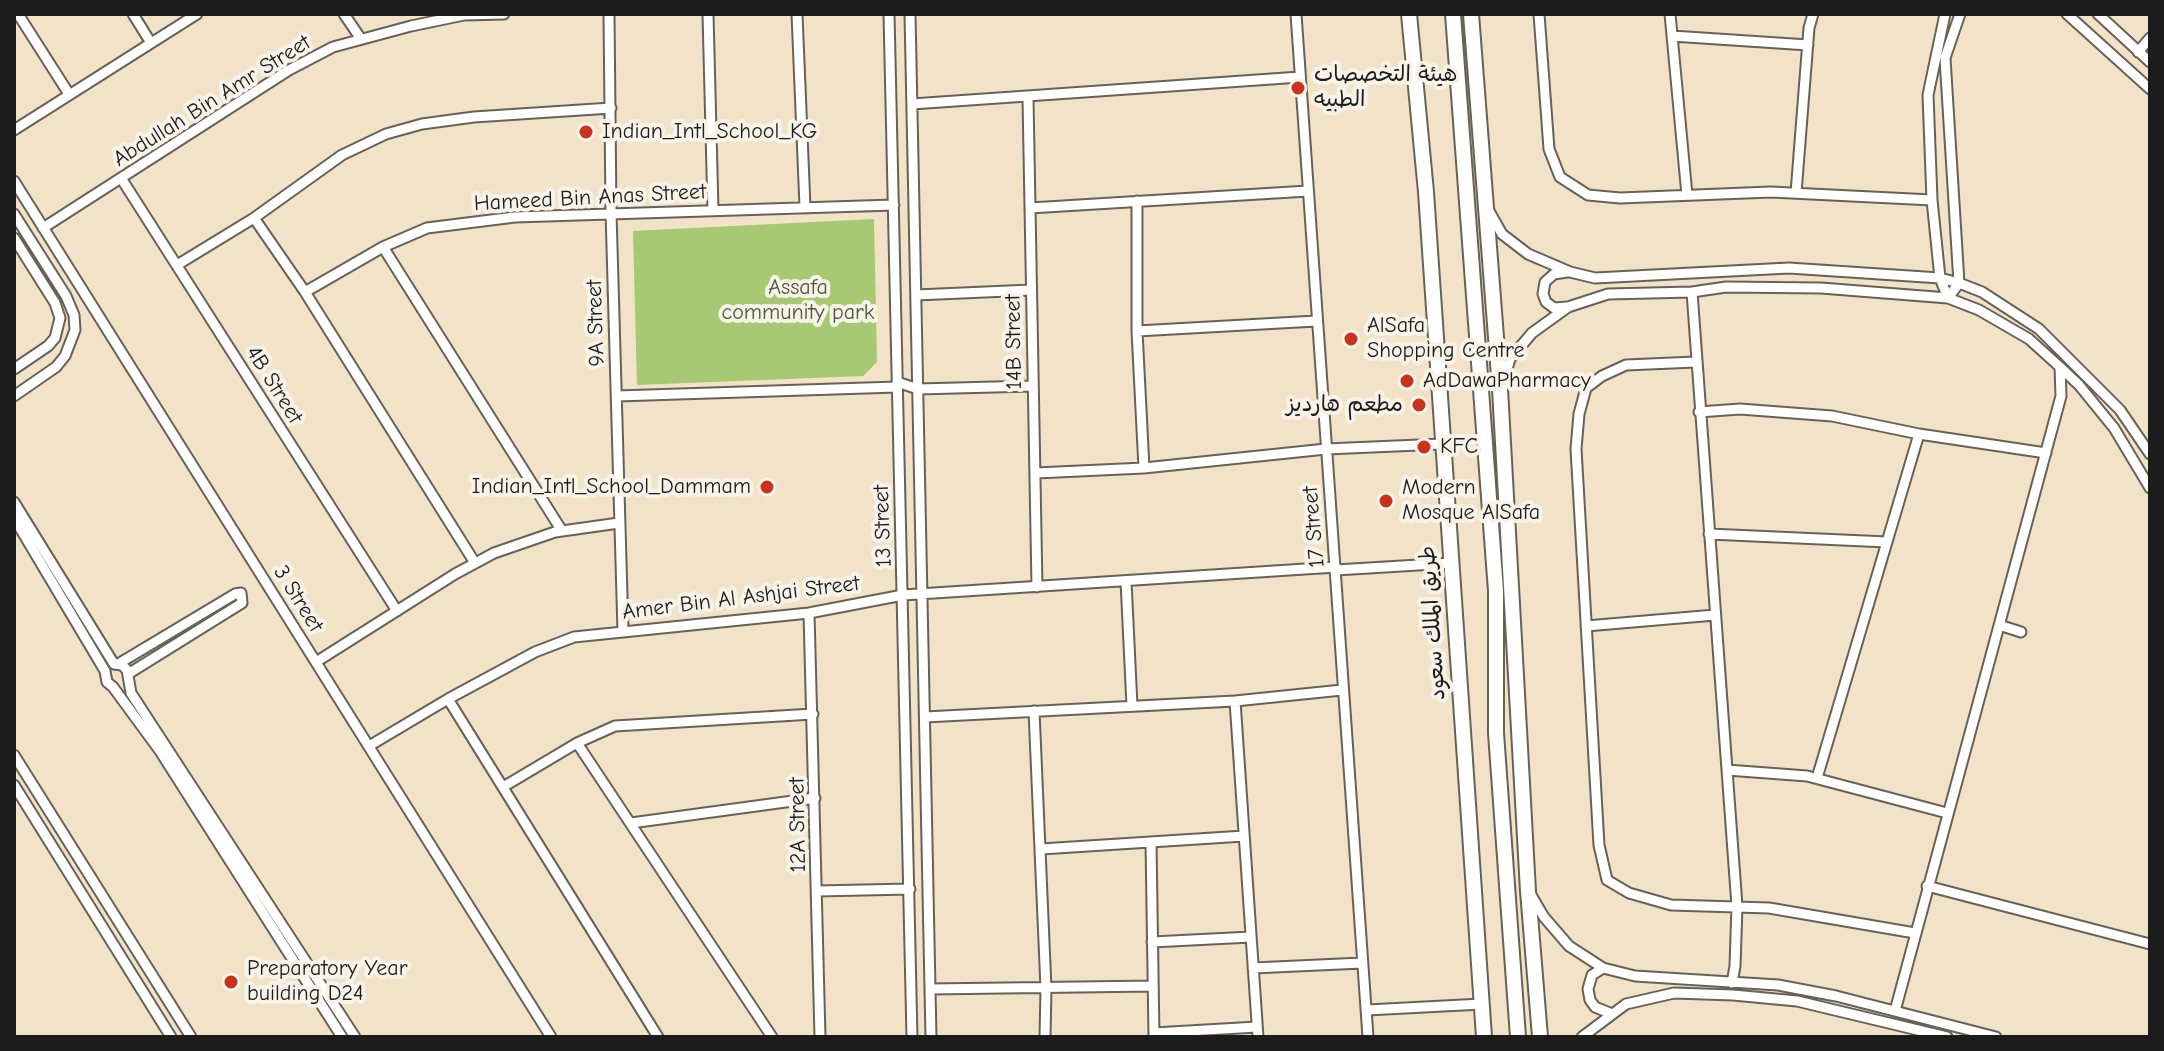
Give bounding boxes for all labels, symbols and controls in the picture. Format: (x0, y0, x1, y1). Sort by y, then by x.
street label: Abdullah Bin Amr Street (108, 29, 316, 173)
place label: هيئة التخصصات الطبيه (1314, 62, 1457, 114)
marker: هيئة التخصصات الطبيه (1289, 79, 1307, 97)
place label: Indian_Intl_School_KG (602, 119, 817, 145)
marker: Indian_Intl_School_KG (577, 123, 595, 141)
street label: Hameed Bin Anas Street (473, 179, 707, 217)
park label: Assafa community park (722, 275, 874, 326)
street label: 9A Street (581, 279, 611, 367)
street label: 14B Street (1000, 294, 1028, 390)
place label: AlSafa Shopping Centre (1367, 313, 1524, 364)
marker: AlSafa Shopping Centre (1342, 330, 1360, 348)
street label: 4B Street (240, 341, 308, 429)
place label: AdDawaPharmacy (1423, 368, 1591, 394)
marker: AdDawaPharmacy (1398, 372, 1416, 390)
place label: مطعم هارديز (1286, 392, 1403, 418)
marker: مطعم هارديز (1410, 396, 1428, 414)
place label: KFC (1440, 434, 1478, 460)
marker: KFC (1415, 438, 1433, 456)
place label: Indian_Intl_School_Dammam (472, 474, 751, 500)
place label: Modern Mosque AlSafa (1402, 475, 1540, 526)
marker: Indian_Intl_School_Dammam (758, 478, 776, 496)
street label: 13 Street (868, 484, 898, 568)
street label: 17 Street (1297, 485, 1331, 569)
marker: Modern Mosque AlSafa (1377, 492, 1395, 510)
street label: طريق الملك سعود (1414, 545, 1452, 701)
street label: 3 Street (267, 561, 329, 637)
street label: Amer Bin Al Ashjai Street (621, 570, 861, 626)
street label: 12A Street (784, 777, 812, 873)
place label: Preparatory Year building D24 (247, 956, 407, 1008)
marker: Preparatory Year building D24 (222, 973, 240, 991)

